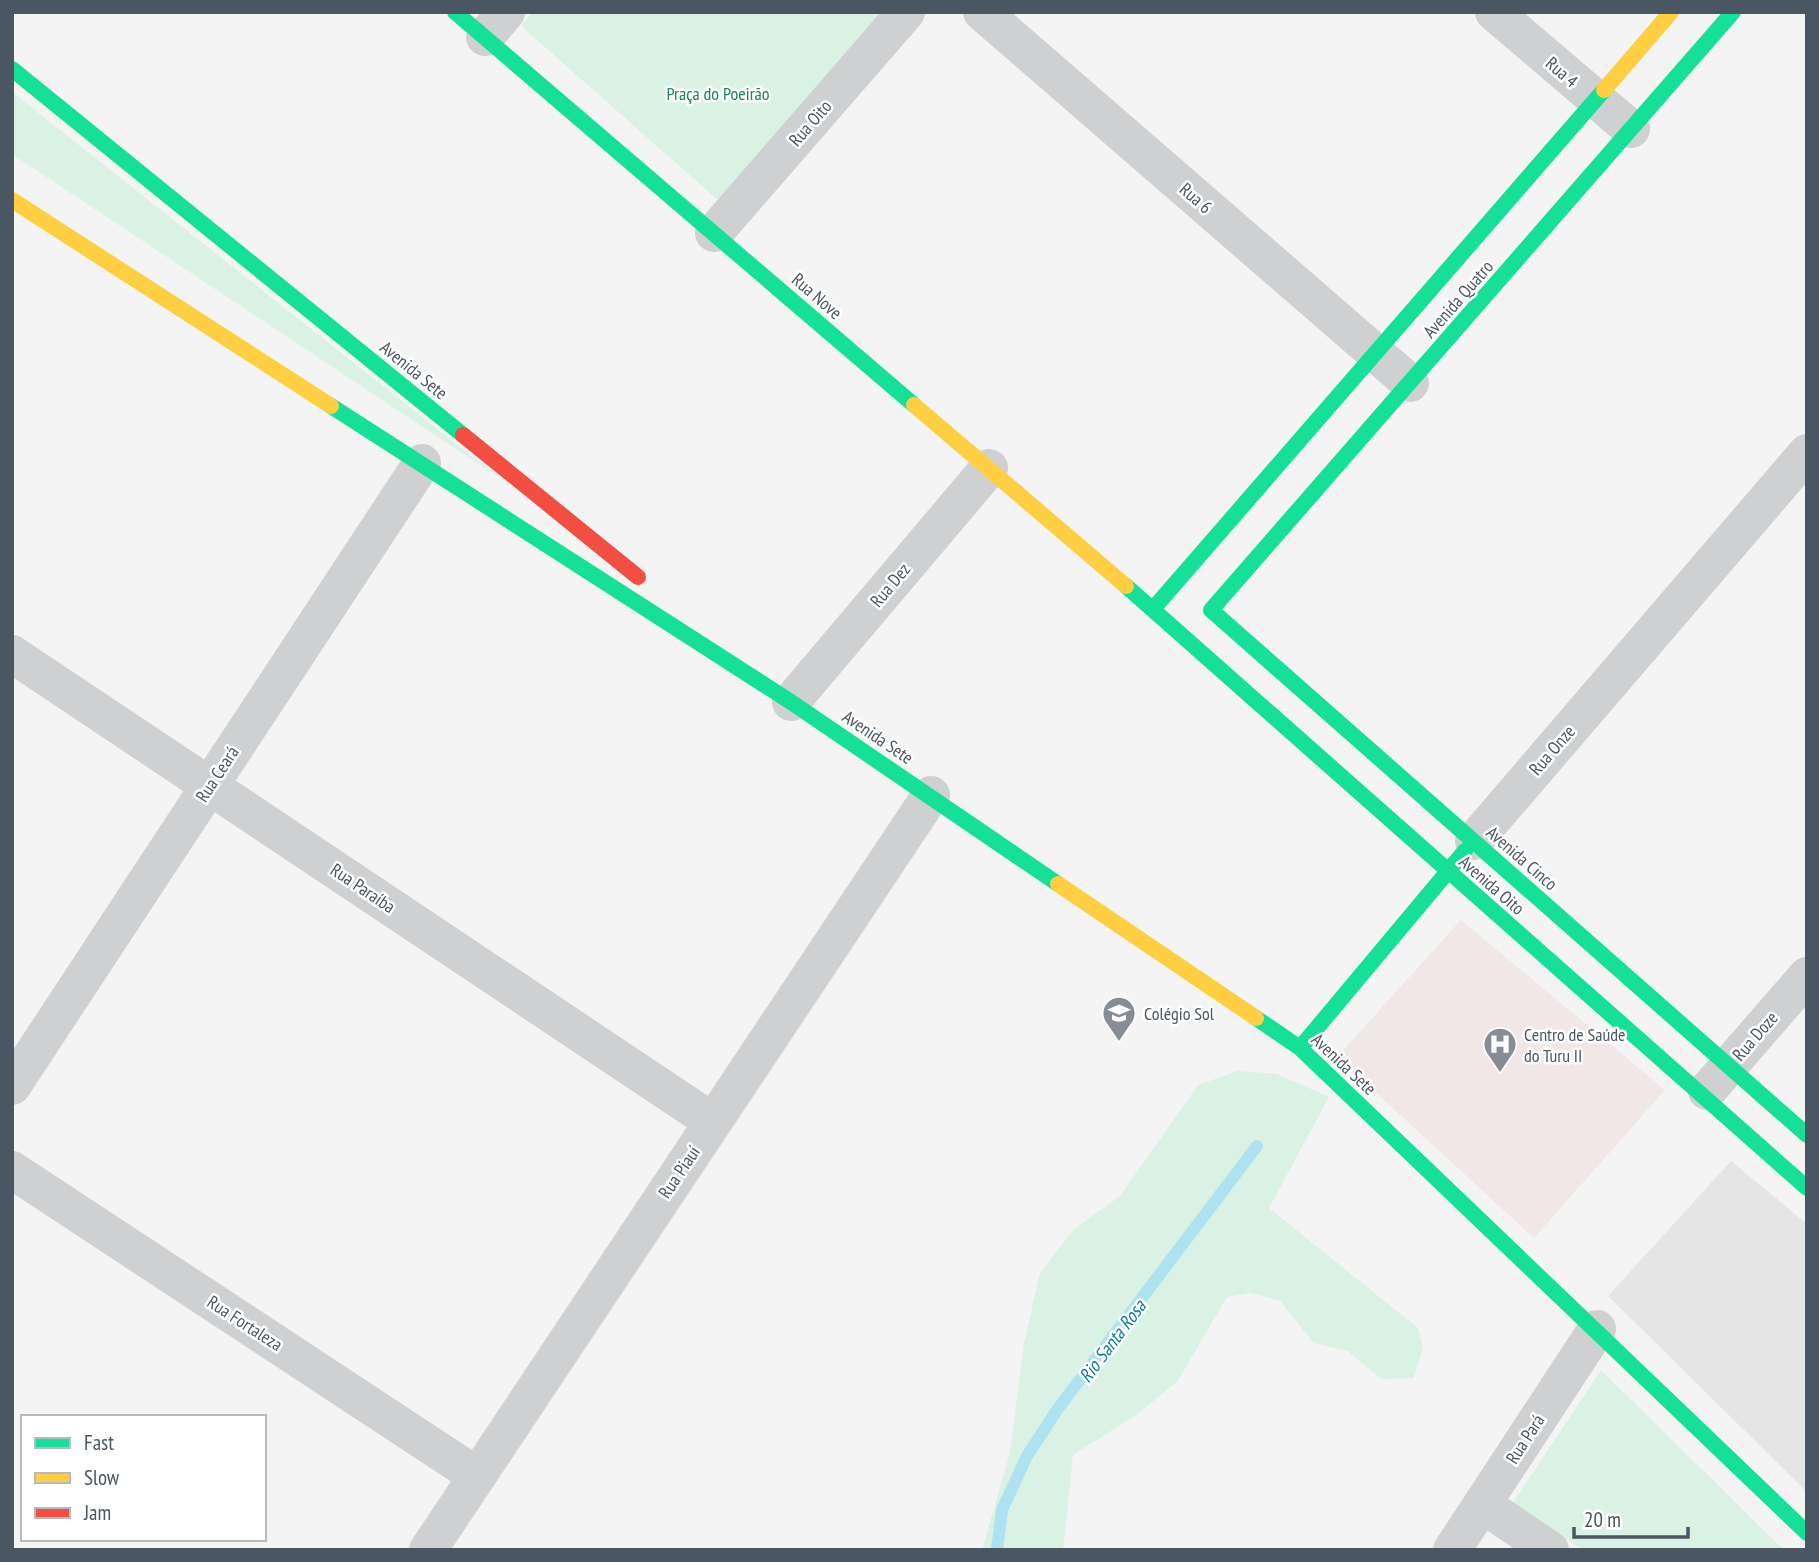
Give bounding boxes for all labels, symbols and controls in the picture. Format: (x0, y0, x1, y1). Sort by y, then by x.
street label: Rua 4 (1541, 52, 1583, 92)
park label: Praça do Poeirão (666, 82, 770, 105)
street label: Rua Oito (784, 95, 836, 151)
street label: Rua 6 (1175, 178, 1217, 218)
street label: Avenida Quatro (1418, 255, 1498, 343)
street label: Rua Nove (787, 268, 847, 324)
street label: Avenida Sete (376, 336, 452, 404)
street label: Rua Dez (865, 558, 915, 612)
street label: Avenida Sete (838, 705, 918, 769)
street label: Rua Onze (1524, 720, 1580, 780)
street label: Rua Ceará (190, 742, 244, 806)
street label: Avenida Cinco (1482, 821, 1563, 895)
street label: Avenida Oito (1455, 850, 1530, 920)
street label: Rua Paraíba (326, 858, 400, 918)
school or university icon: Colégio Sol (1100, 994, 1138, 1043)
place label: Colégio Sol (1144, 1002, 1215, 1025)
street label: Rua Doze (1727, 1006, 1783, 1066)
place label: Centro de Saúde do Turu II (1524, 1023, 1626, 1067)
hospital icon: Centro de Saúde do Turu II (1481, 1025, 1519, 1074)
street label: Avenida Sete (1307, 1028, 1381, 1100)
street label: Rua Piauí (653, 1141, 705, 1203)
street label: Rua Fortaleza (203, 1290, 287, 1356)
water label: Rio Santa Rosa (1073, 1294, 1152, 1387)
street label: Rua Pará (1501, 1410, 1549, 1468)
legend (21, 1415, 266, 1541)
text: Fast (84, 1429, 114, 1456)
text: Slow (84, 1464, 120, 1491)
scale bar (1574, 1496, 1688, 1540)
text: Jam (83, 1499, 111, 1526)
text: 20 m (1584, 1506, 1621, 1533)

